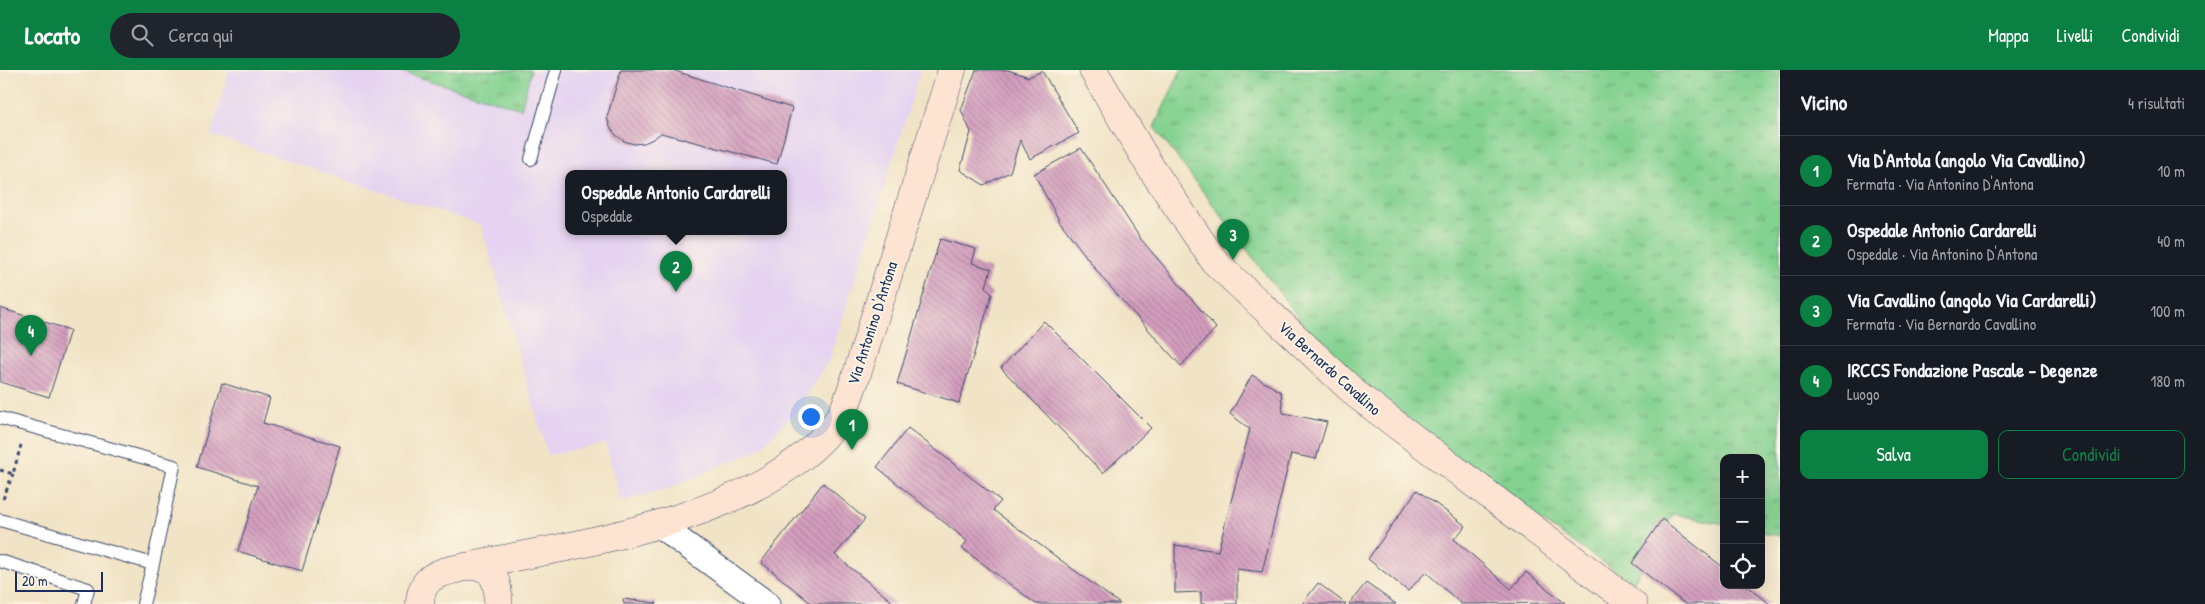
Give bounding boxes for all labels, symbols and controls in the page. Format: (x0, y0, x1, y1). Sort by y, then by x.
search box (110, 13, 460, 58)
text: Locato (25, 19, 80, 51)
icon: search (128, 21, 156, 49)
text: Cerca qui (168, 22, 233, 48)
text: Mappa (1988, 23, 2029, 48)
text: Livelli (2057, 23, 2093, 48)
text: Condividi (2121, 23, 2180, 48)
text: Vicino (1800, 88, 1847, 117)
text: 4 risultati (2128, 92, 2185, 114)
text: Via D'Antola (angolo Via Cavallino) (1847, 147, 2086, 173)
text: 1 (1813, 160, 1819, 182)
text: 10 m (2157, 160, 2185, 182)
popup (565, 170, 787, 235)
text: Fermata · Via Antonino D'Antona (1847, 173, 2033, 195)
text: Ospedale Antonio Cardarelli (581, 179, 771, 205)
text: Ospedale (581, 205, 633, 227)
text: Ospedale Antonio Cardarelli (1847, 217, 2037, 243)
pin: 3 (1217, 219, 1249, 260)
text: 2 (1812, 230, 1820, 252)
text: 40 m (2157, 230, 2185, 252)
text: Ospedale · Via Antonino D'Antona (1847, 243, 2037, 265)
pin: 2 (660, 251, 692, 292)
street label: Via Antonino D'Antona (842, 259, 902, 387)
text: Via Cavallino (angolo Via Cardarelli) (1847, 287, 2096, 313)
text: 3 (1812, 300, 1820, 322)
text: 100 m (2150, 300, 2185, 322)
text: Fermata · Via Bernardo Cavallino (1847, 313, 2036, 335)
pin: 4 (15, 315, 47, 356)
street label: Via Bernardo Cavallino (1274, 316, 1386, 420)
text: IRCCS Fondazione Pascale - Degenze (1847, 357, 2097, 383)
text: 4 (1813, 370, 1819, 392)
text: 180 m (2151, 370, 2185, 392)
text: Luogo (1847, 383, 1879, 405)
your location (798, 404, 824, 430)
pin: 1 (836, 409, 868, 450)
button: Salva (1800, 430, 1988, 479)
button: Condividi (1998, 430, 2185, 479)
map controls (1720, 454, 1765, 589)
button: + (1720, 454, 1765, 499)
button: − (1720, 499, 1765, 544)
button: locate (1720, 544, 1765, 589)
scale bar (15, 569, 102, 592)
text: 20 m (22, 571, 48, 590)

